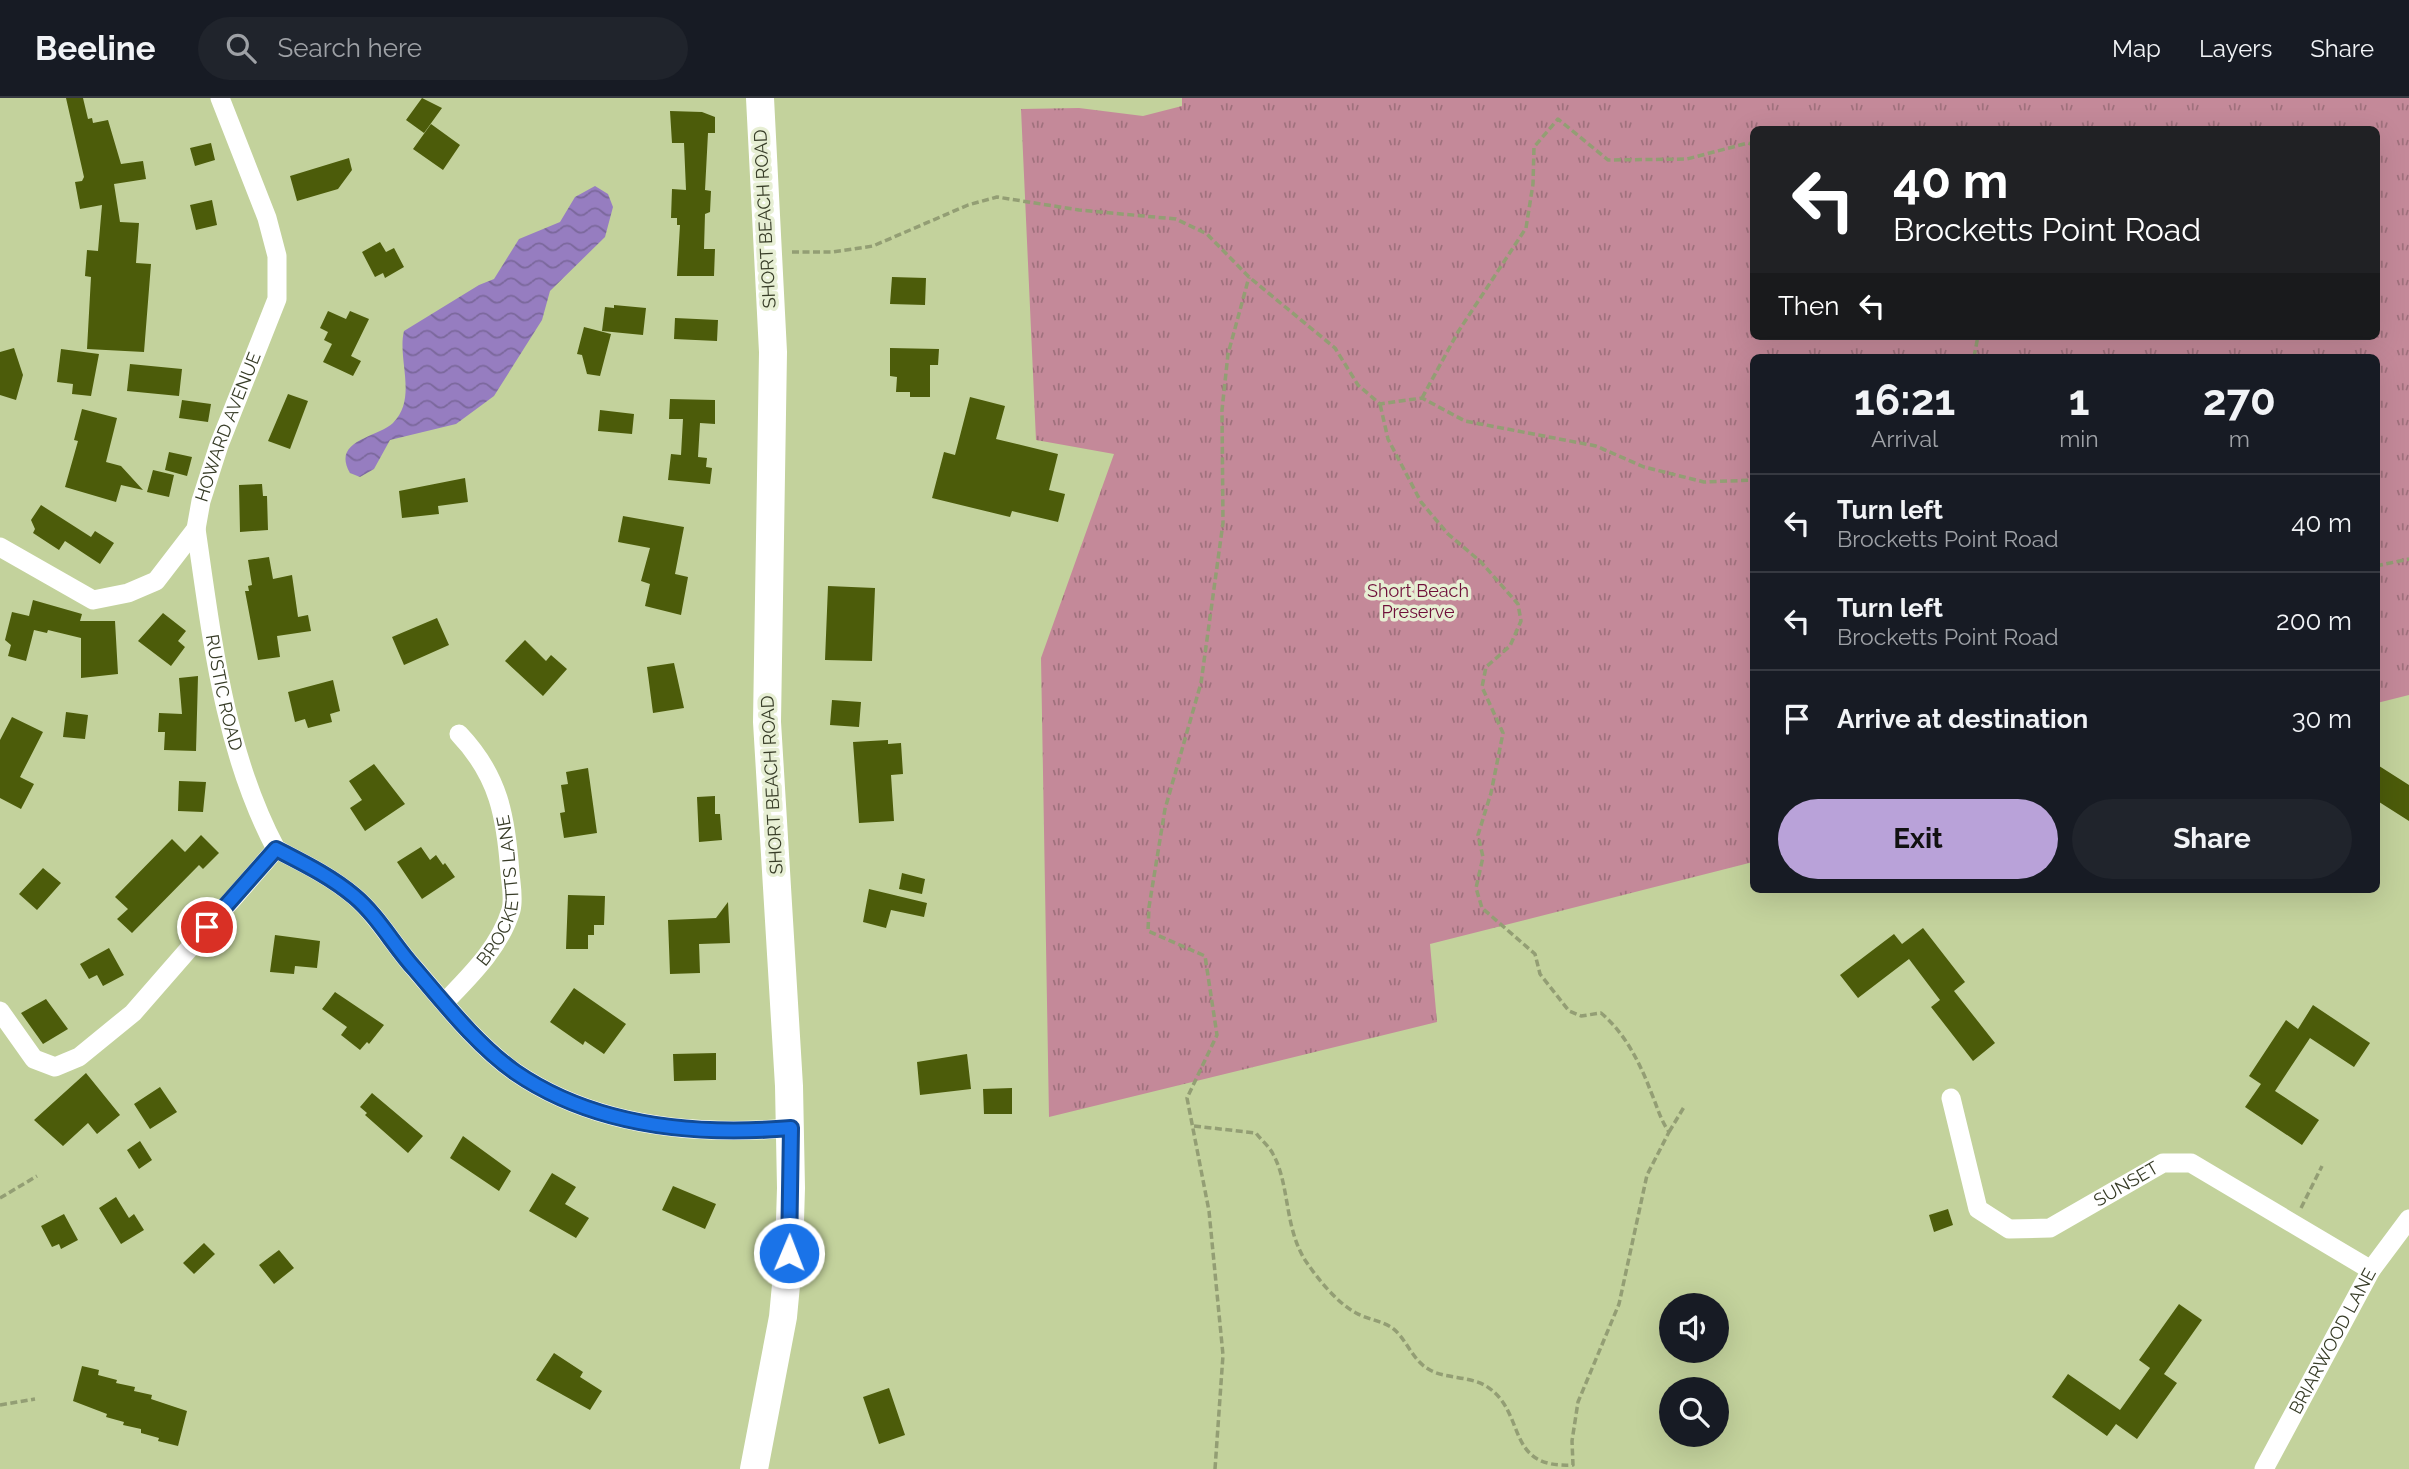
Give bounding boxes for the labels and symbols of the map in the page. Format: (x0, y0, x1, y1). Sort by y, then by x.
street label: SHORT BEACH ROAD (749, 129, 780, 309)
street label: HOWARD AVENUE (190, 349, 265, 504)
park label: Short Beach Preserve (1367, 580, 1469, 622)
street label: RUSTIC ROAD (202, 633, 247, 753)
street label: SHORT BEACH ROAD (756, 695, 787, 875)
street label: BROCKETTS LANE (472, 813, 523, 970)
pin (177, 897, 237, 957)
street label: SUNSET (2090, 1157, 2162, 1211)
position arrow (752, 1216, 826, 1290)
street label: BRIARWOOD LANE (2285, 1265, 2380, 1417)

